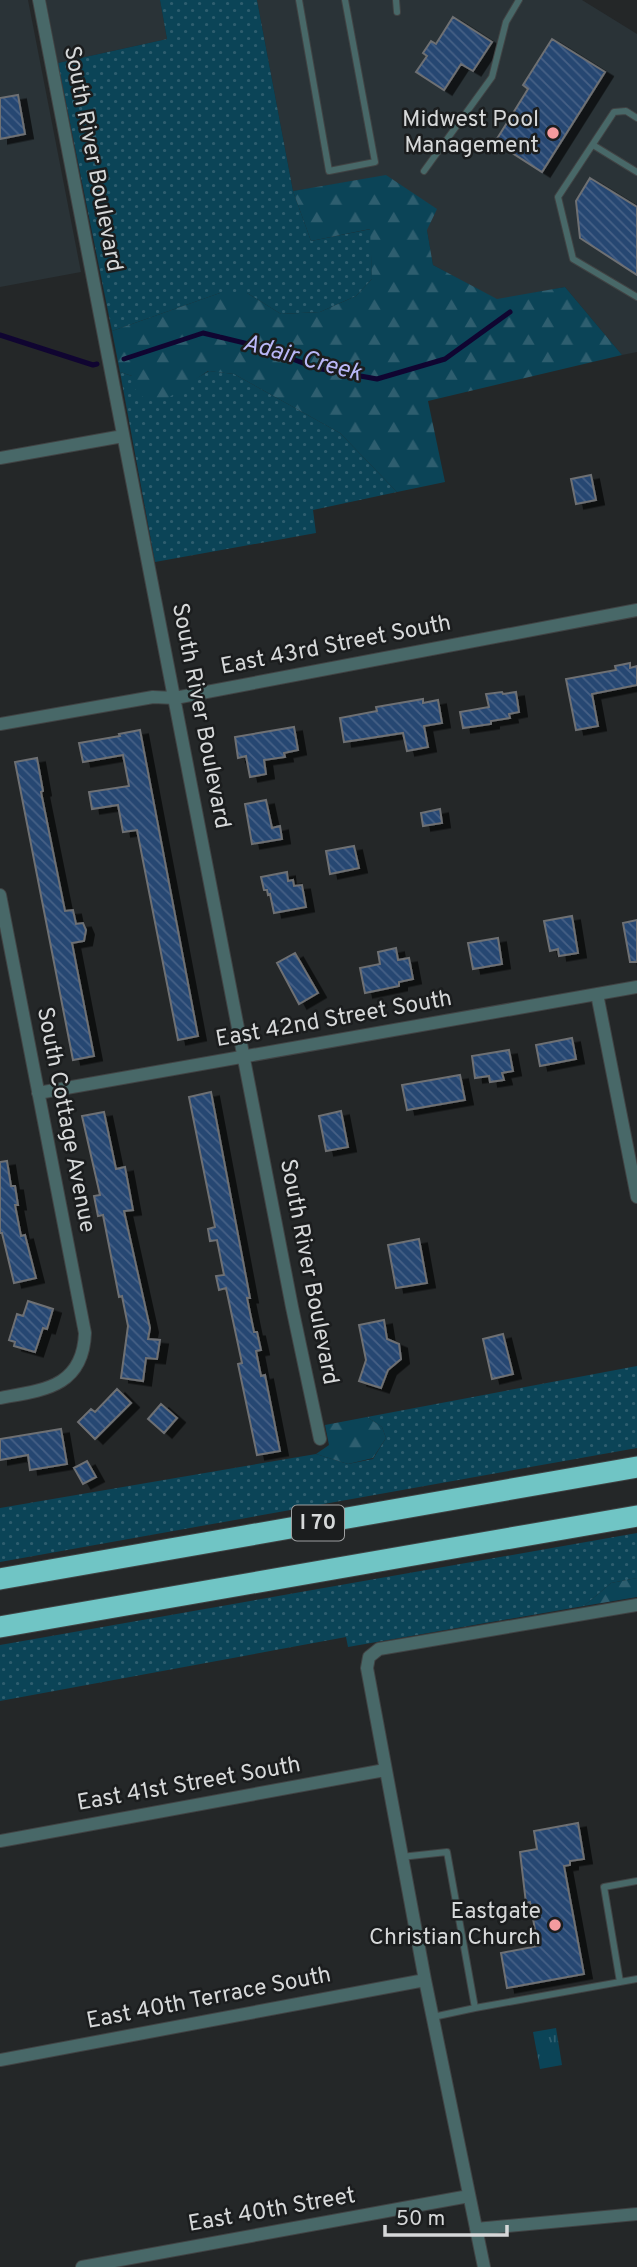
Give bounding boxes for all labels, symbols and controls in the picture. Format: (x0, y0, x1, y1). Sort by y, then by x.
street label: South River Boulevard (56, 44, 128, 274)
place label: Midwest Pool Management (402, 106, 539, 161)
marker: Midwest Pool Management (545, 125, 561, 141)
water label: Adair Creek (239, 329, 366, 389)
street label: South River Boulevard (164, 601, 236, 831)
street label: East 43rd Street South (218, 609, 454, 683)
street label: East 42nd Street South (214, 985, 454, 1055)
street label: South Cottage Avenue (29, 1005, 101, 1235)
street label: South River Boulevard (272, 1157, 344, 1387)
road number: I 70 (292, 1506, 344, 1540)
street label: East 41st Street South (75, 1751, 303, 1819)
place label: Eastgate Christian Church (369, 1898, 541, 1953)
marker: Eastgate Christian Church (547, 1917, 563, 1933)
street label: East 40th Terrace South (84, 1961, 334, 2037)
street label: East 40th Street (186, 2182, 358, 2240)
scale bar (385, 2194, 508, 2238)
text: 50 m (396, 2206, 445, 2233)

